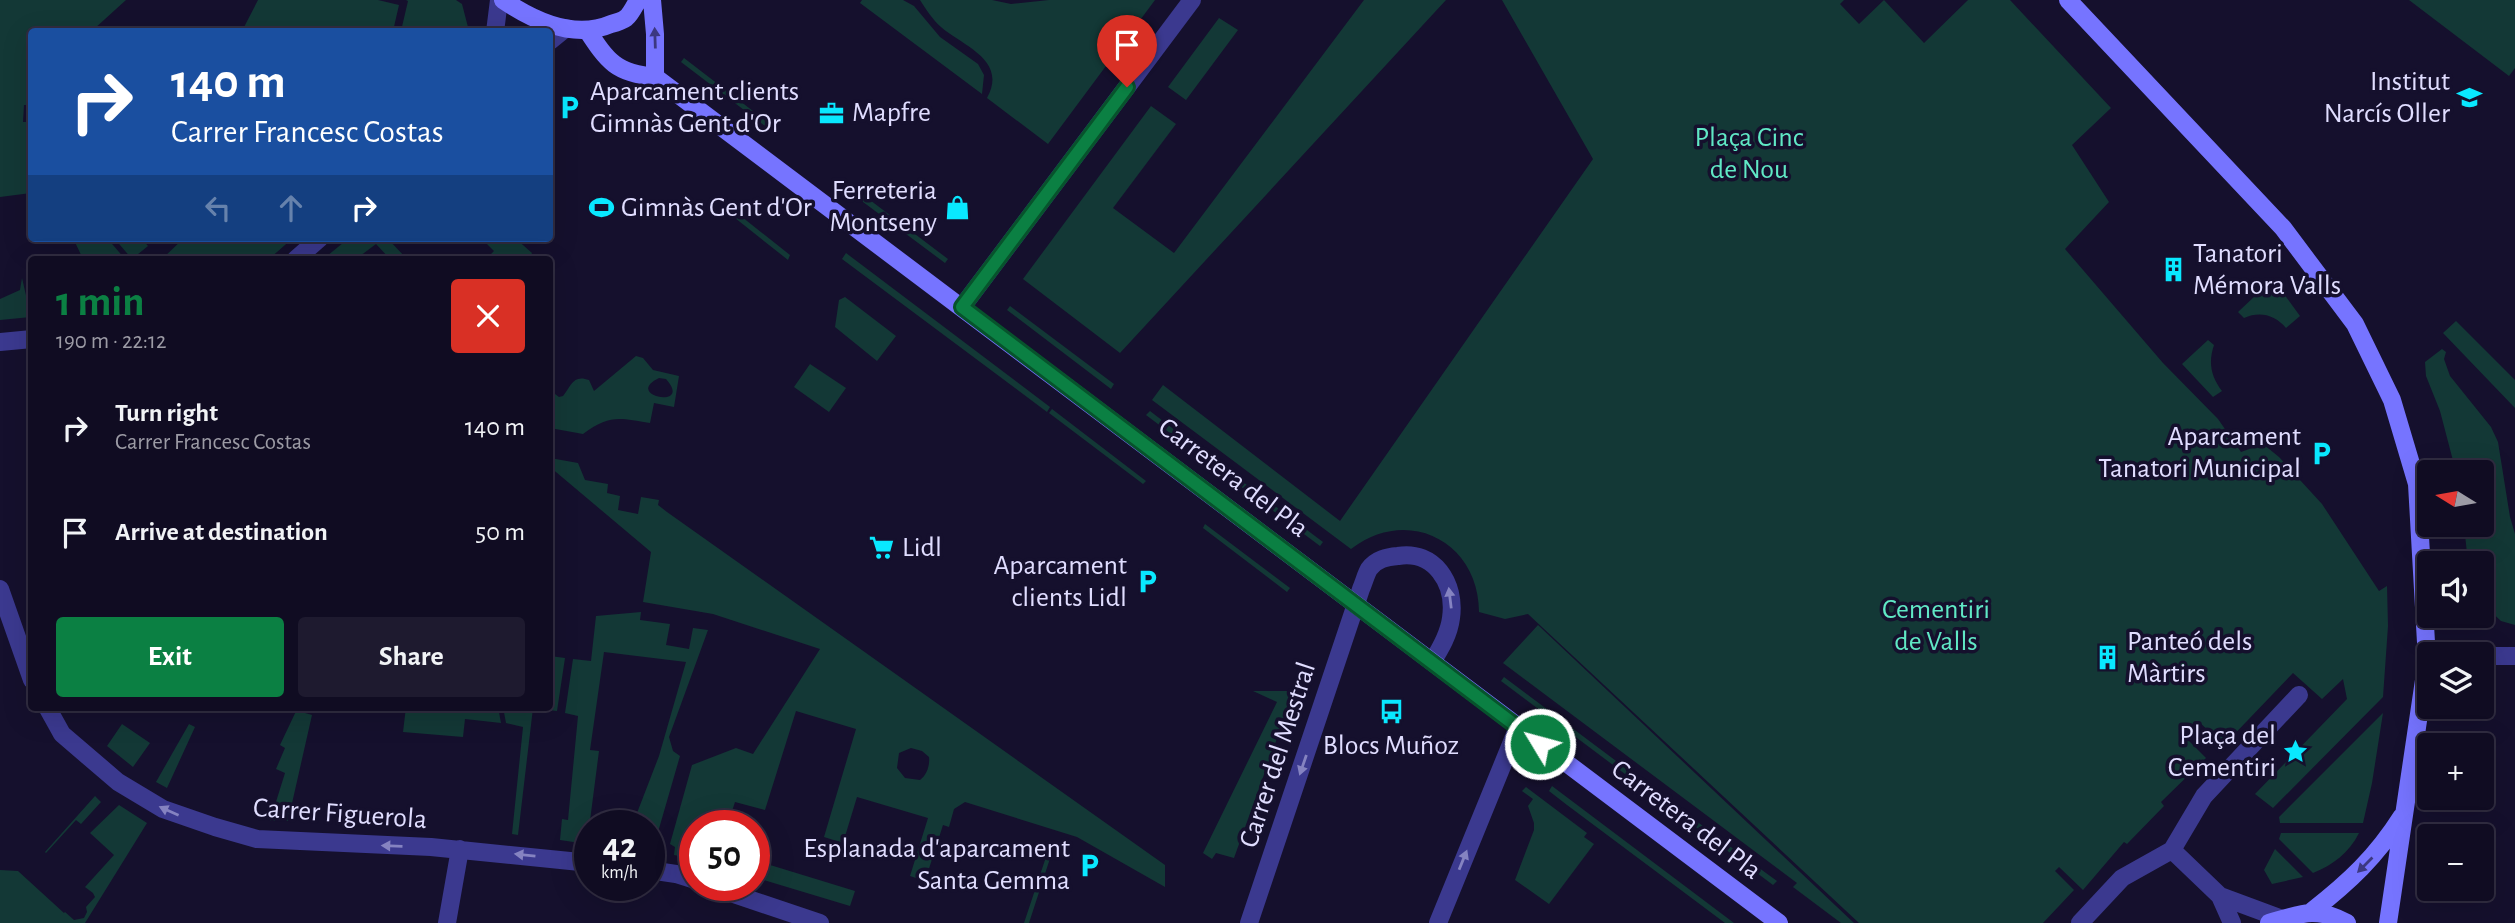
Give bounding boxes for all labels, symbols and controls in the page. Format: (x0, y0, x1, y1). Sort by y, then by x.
pin (1097, 15, 1157, 87)
icon: arrive (1108, 26, 1146, 64)
one-way arrow (649, 27, 660, 49)
icon: right (56, 56, 147, 147)
text: 140 m (171, 58, 286, 107)
place label: Institut Narcís Oller (2324, 68, 2450, 128)
place label: Aparcament clients Gimnàs Gent d'Or (590, 78, 799, 138)
school or university icon: Institut Narcís Oller (2456, 84, 2484, 112)
parking icon: Aparcament clients Gimnàs Gent d'Or (556, 94, 584, 122)
office icon: Mapfre (818, 99, 846, 127)
place label: Mapfre (852, 99, 931, 127)
text: Carrer Francesc Costas (171, 116, 444, 148)
park label: Plaça Cinc de Nou (1694, 124, 1804, 184)
place label: Ferreteria Montseny (829, 177, 937, 237)
icon: left (199, 189, 237, 227)
icon: ahead (272, 189, 310, 227)
icon: right (345, 189, 383, 227)
shop icon: Ferreteria Montseny (943, 193, 971, 221)
sports icon: Gimnàs Gent d'Or (587, 194, 615, 222)
place label: Gimnàs Gent d'Or (621, 194, 812, 222)
place label: Tanatori Mémora Valls (2193, 240, 2341, 300)
building icon: Tanatori Mémora Valls (2159, 256, 2187, 284)
button: close (451, 279, 525, 353)
text: 1 min (56, 281, 145, 323)
text: 190 m · 22:12 (56, 330, 167, 353)
text: Turn right (115, 400, 218, 426)
icon: right (56, 409, 94, 447)
street label: Carretera del Pla (1153, 413, 1313, 543)
text: 140 m (465, 414, 525, 440)
place label: Aparcament Tanatori Municipal (2098, 423, 2301, 483)
text: Carrer Francesc Costas (115, 431, 311, 454)
parking icon: Aparcament Tanatori Municipal (2307, 439, 2335, 467)
north arrow (2417, 460, 2494, 537)
map controls (2417, 460, 2494, 901)
icon: arrive (56, 514, 94, 552)
text: Arrive at destination (115, 519, 328, 545)
text: 50 m (475, 519, 525, 545)
supermarket icon: Lidl (868, 534, 896, 562)
place label: Lidl (902, 534, 942, 562)
button: sound (2417, 551, 2494, 628)
place label: Aparcament clients Lidl (994, 552, 1127, 612)
parking icon: Aparcament clients Lidl (1133, 568, 1161, 596)
one-way arrow (1444, 587, 1455, 609)
park label: Cementiri de Valls (1882, 596, 1990, 656)
button: Exit (56, 617, 284, 697)
button: Share (298, 617, 525, 697)
place label: Panteó dels Màrtirs (2127, 628, 2252, 688)
button: layers (2417, 642, 2494, 719)
building icon: Panteó dels Màrtirs (2093, 644, 2121, 672)
street label: Carrer del Mestral (1235, 659, 1321, 851)
bus stop icon: Blocs Muñoz (1377, 698, 1405, 726)
position arrow (1503, 707, 1577, 781)
place label: Plaça del Cementiri (2168, 722, 2276, 782)
place label: Blocs Muñoz (1323, 732, 1459, 760)
button: + (2417, 733, 2494, 810)
place icon: Plaça del Cementiri (2282, 738, 2310, 766)
one-way arrow (1297, 754, 1308, 775)
street label: Carretera del Pla (1606, 755, 1766, 885)
street label: Carrer Figuerola (252, 794, 428, 834)
one-way arrow (159, 805, 179, 817)
speed limit sign: 50 (679, 810, 770, 901)
button: − (2417, 824, 2494, 901)
text: 42 (602, 829, 637, 864)
place label: Esplanada d'aparcament Santa Gemma (803, 835, 1070, 895)
one-way arrow (381, 840, 403, 851)
one-way arrow (1458, 849, 1469, 870)
one-way arrow (514, 850, 536, 861)
parking icon: Esplanada d'aparcament Santa Gemma (1076, 851, 1104, 879)
one-way arrow (2356, 856, 2373, 873)
text: km/h (601, 864, 638, 882)

